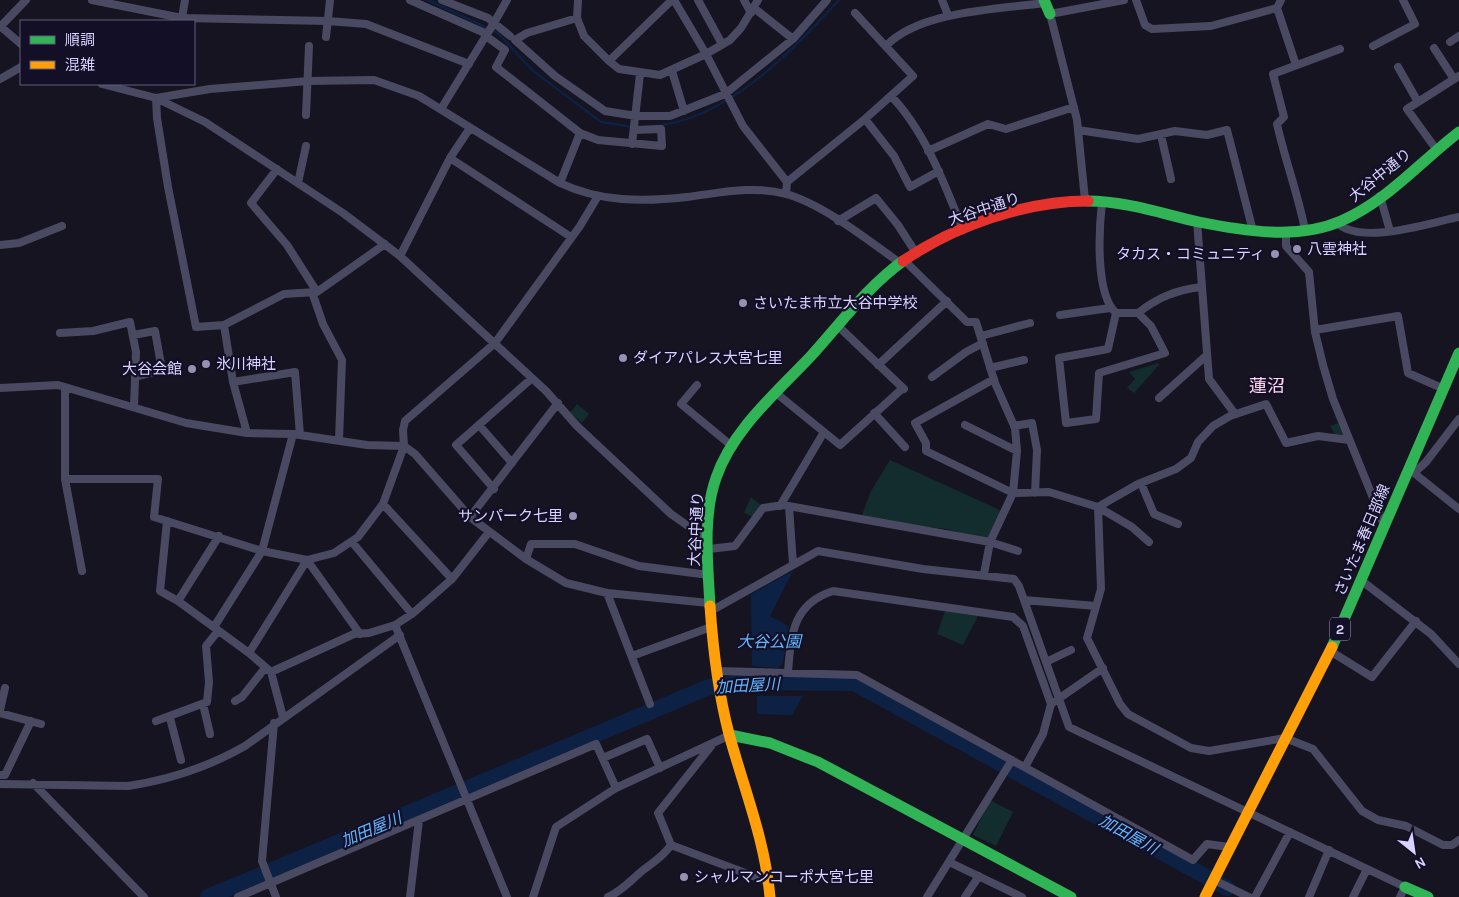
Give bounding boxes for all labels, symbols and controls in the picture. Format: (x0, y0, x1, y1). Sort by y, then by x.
legend (20, 20, 195, 85)
text: 順調 (65, 31, 95, 49)
text: 混雑 (65, 56, 95, 74)
street label: 大谷中通り (1345, 144, 1415, 206)
street label: 大谷中通り (946, 189, 1022, 229)
place label: 八雲神社 (1307, 240, 1367, 258)
marker: 八雲神社 (1291, 243, 1303, 255)
place label: タカス・コミュニティ (1116, 245, 1265, 263)
marker: タカス・コミュニティ (1269, 248, 1281, 260)
place label: さいたま市立大谷中学校 (753, 294, 918, 312)
marker: さいたま市立大谷中学校 (737, 297, 749, 309)
place label: ダイアパレス大宮七里 (633, 349, 783, 367)
marker: ダイアパレス大宮七里 (617, 352, 629, 364)
place label: 氷川神社 (216, 355, 276, 373)
marker: 氷川神社 (200, 358, 212, 370)
place label: 大谷会館 (122, 360, 182, 378)
marker: 大谷会館 (186, 363, 198, 375)
district label: 蓮沼 (1249, 375, 1285, 397)
street label: さいたま春日部線 (1330, 481, 1394, 599)
street label: 大谷中通り (685, 491, 707, 567)
place label: サンパーク七里 (458, 507, 563, 525)
marker: サンパーク七里 (567, 510, 579, 522)
road number: 2 (1330, 618, 1350, 640)
water label: 大谷公園 (737, 632, 803, 651)
water label: 加田屋川 (716, 674, 782, 697)
water label: 加田屋川 (338, 807, 406, 851)
water label: 加田屋川 (1096, 811, 1163, 859)
north arrow (1389, 827, 1439, 877)
text: N (1412, 853, 1429, 873)
place label: シャルマンコーポ大宮七里 (694, 868, 874, 886)
marker: シャルマンコーポ大宮七里 (678, 871, 690, 883)

